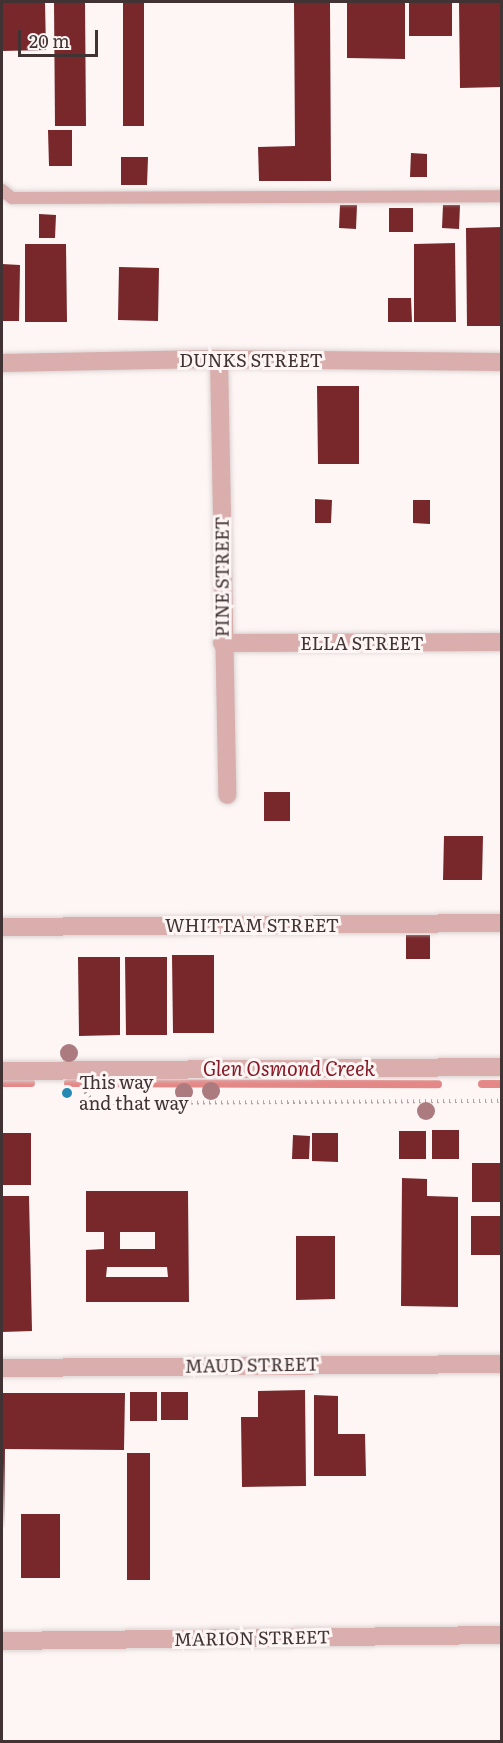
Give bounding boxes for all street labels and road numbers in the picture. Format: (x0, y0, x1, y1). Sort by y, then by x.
street label: DUNKS STREET (179, 349, 323, 371)
street label: PINE STREET (211, 517, 233, 637)
street label: ELLA STREET (300, 632, 424, 654)
street label: WHITTAM STREET (165, 914, 339, 936)
street label: MAUD STREET (185, 1353, 319, 1377)
street label: MARION STREET (174, 1626, 330, 1650)

